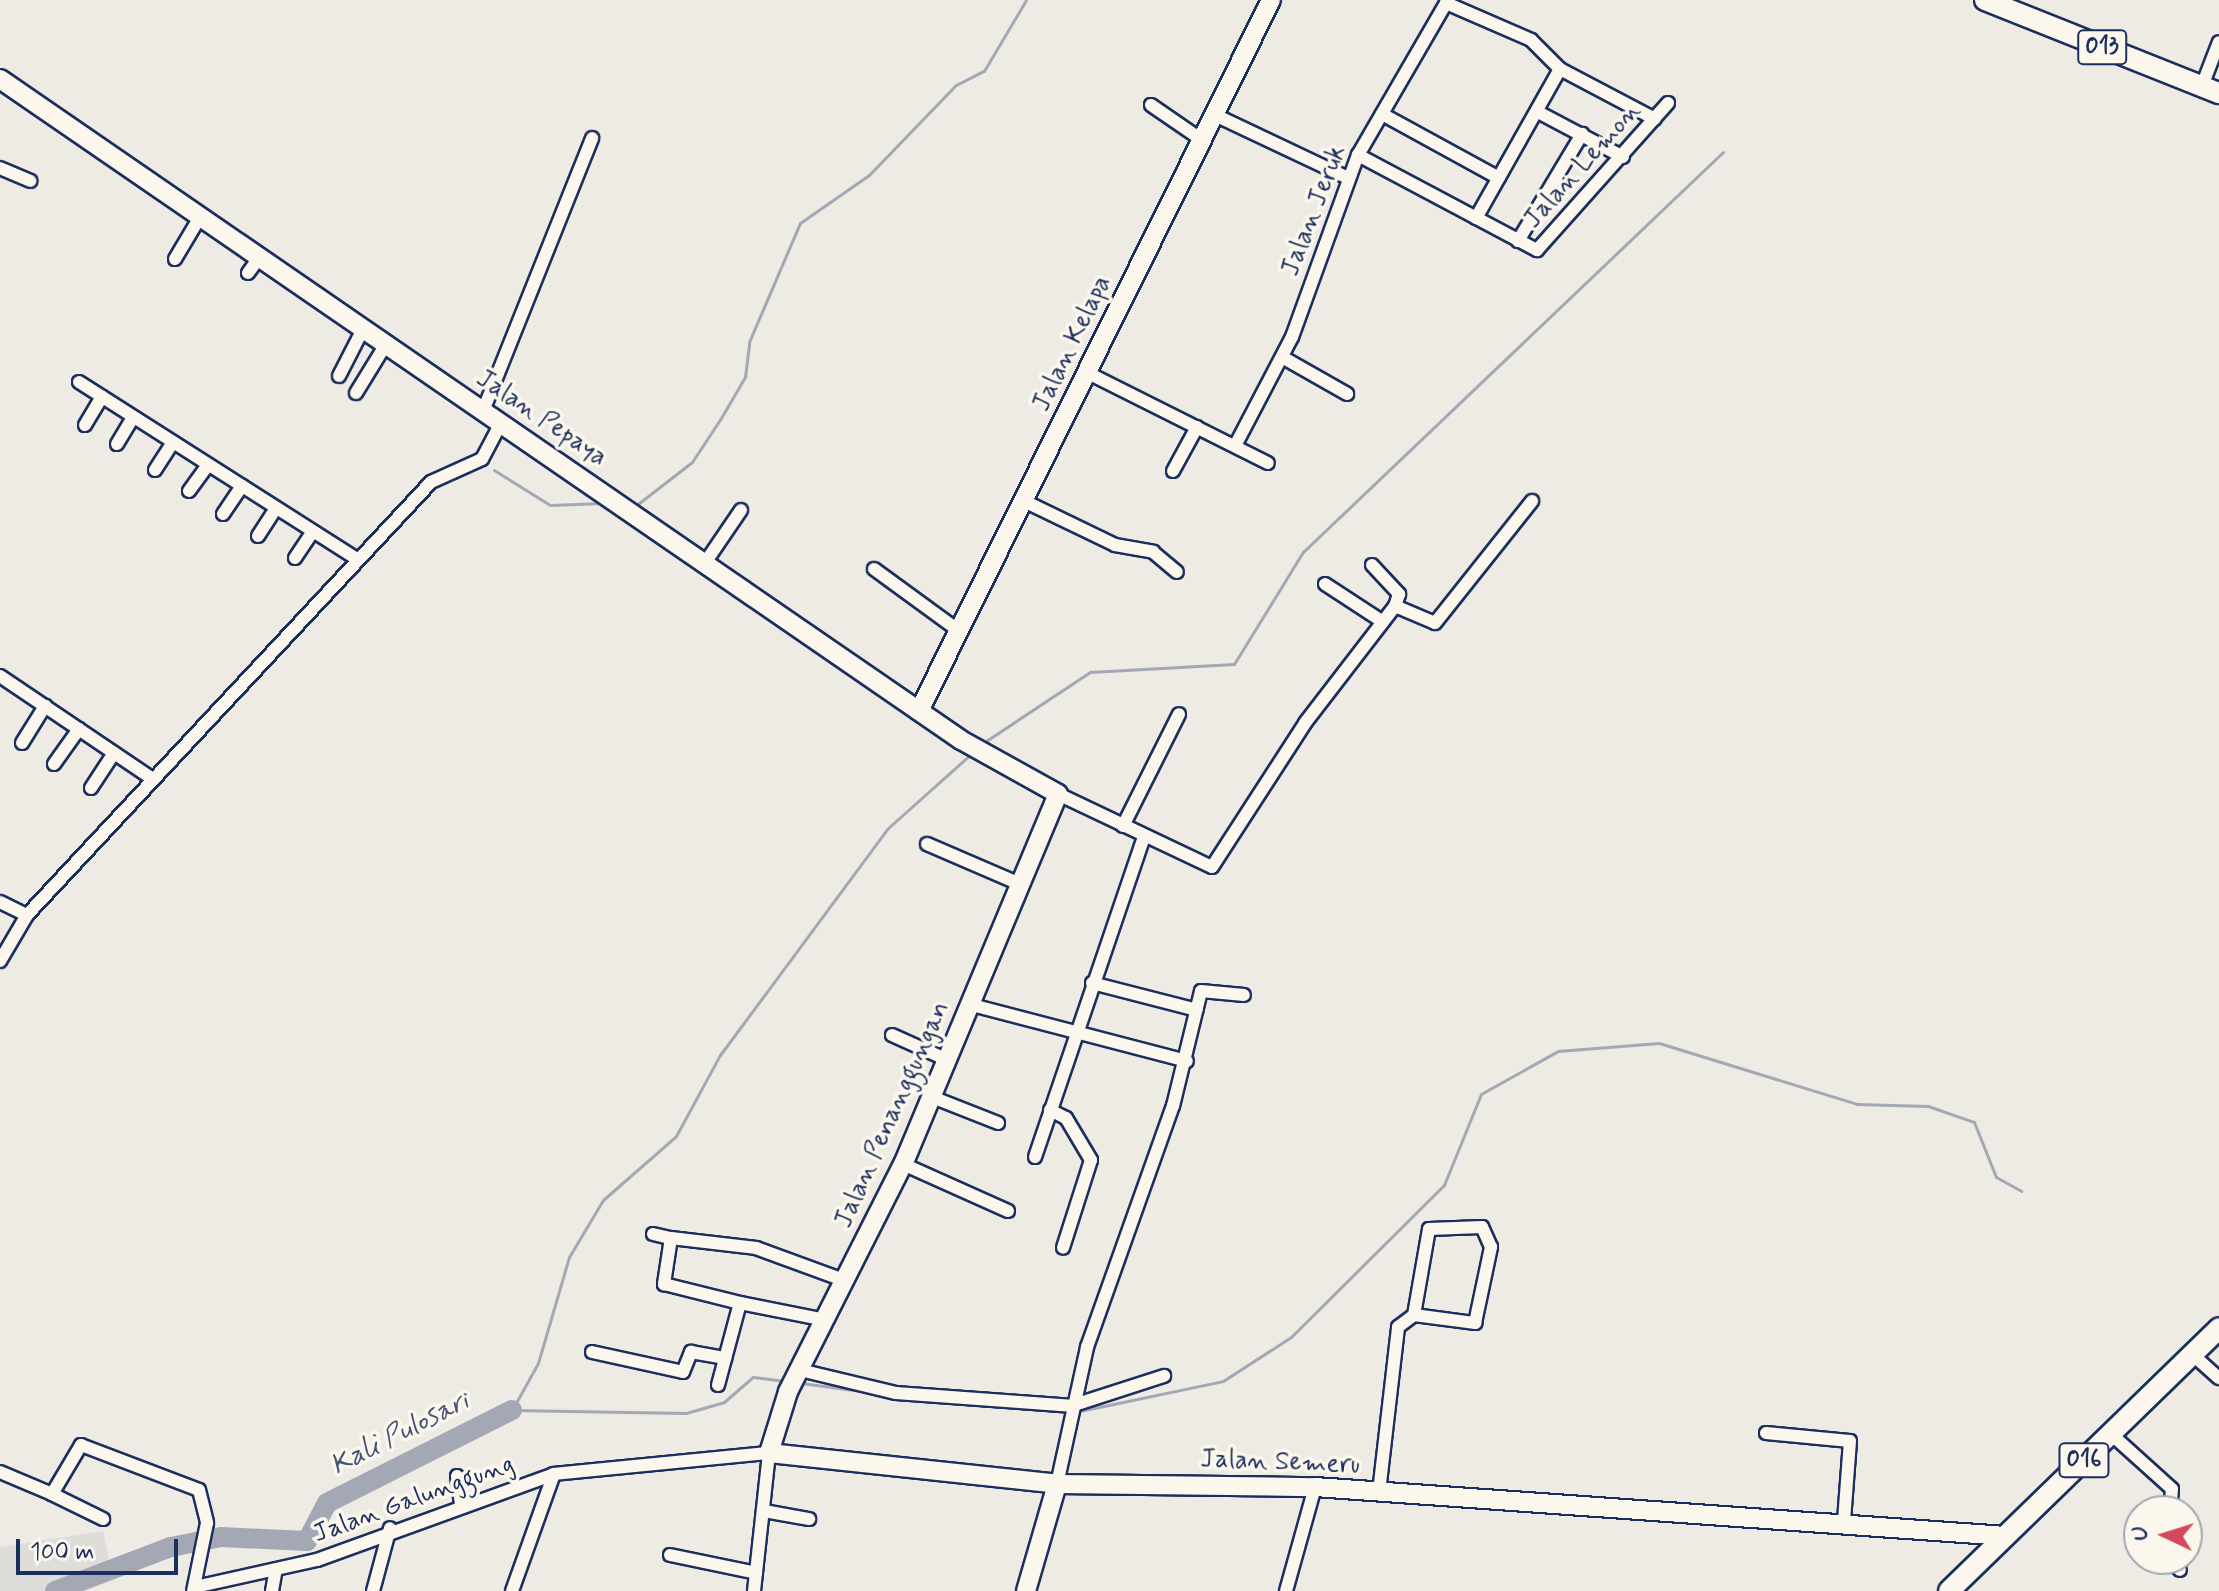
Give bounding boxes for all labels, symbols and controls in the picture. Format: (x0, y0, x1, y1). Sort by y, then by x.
road number: 013 (2076, 27, 2128, 67)
street label: Jalan Lemon (1518, 96, 1648, 236)
street label: Jalan Jeruk (1276, 142, 1354, 280)
street label: Jalan Kelapa (1026, 270, 1120, 418)
street label: Jalan Pepaya (469, 364, 613, 474)
street label: Jalan Penanggungan (829, 996, 957, 1234)
water label: Kali Pulosari (325, 1385, 475, 1483)
road number: 016 (2058, 1440, 2110, 1480)
street label: Jalan Semeru (1197, 1445, 1363, 1481)
street label: Jalan Galunggung (310, 1449, 518, 1551)
north arrow (2123, 1495, 2203, 1575)
scale bar (20, 1523, 182, 1573)
text: U (2127, 1525, 2156, 1542)
text: 100 m (30, 1537, 94, 1568)

